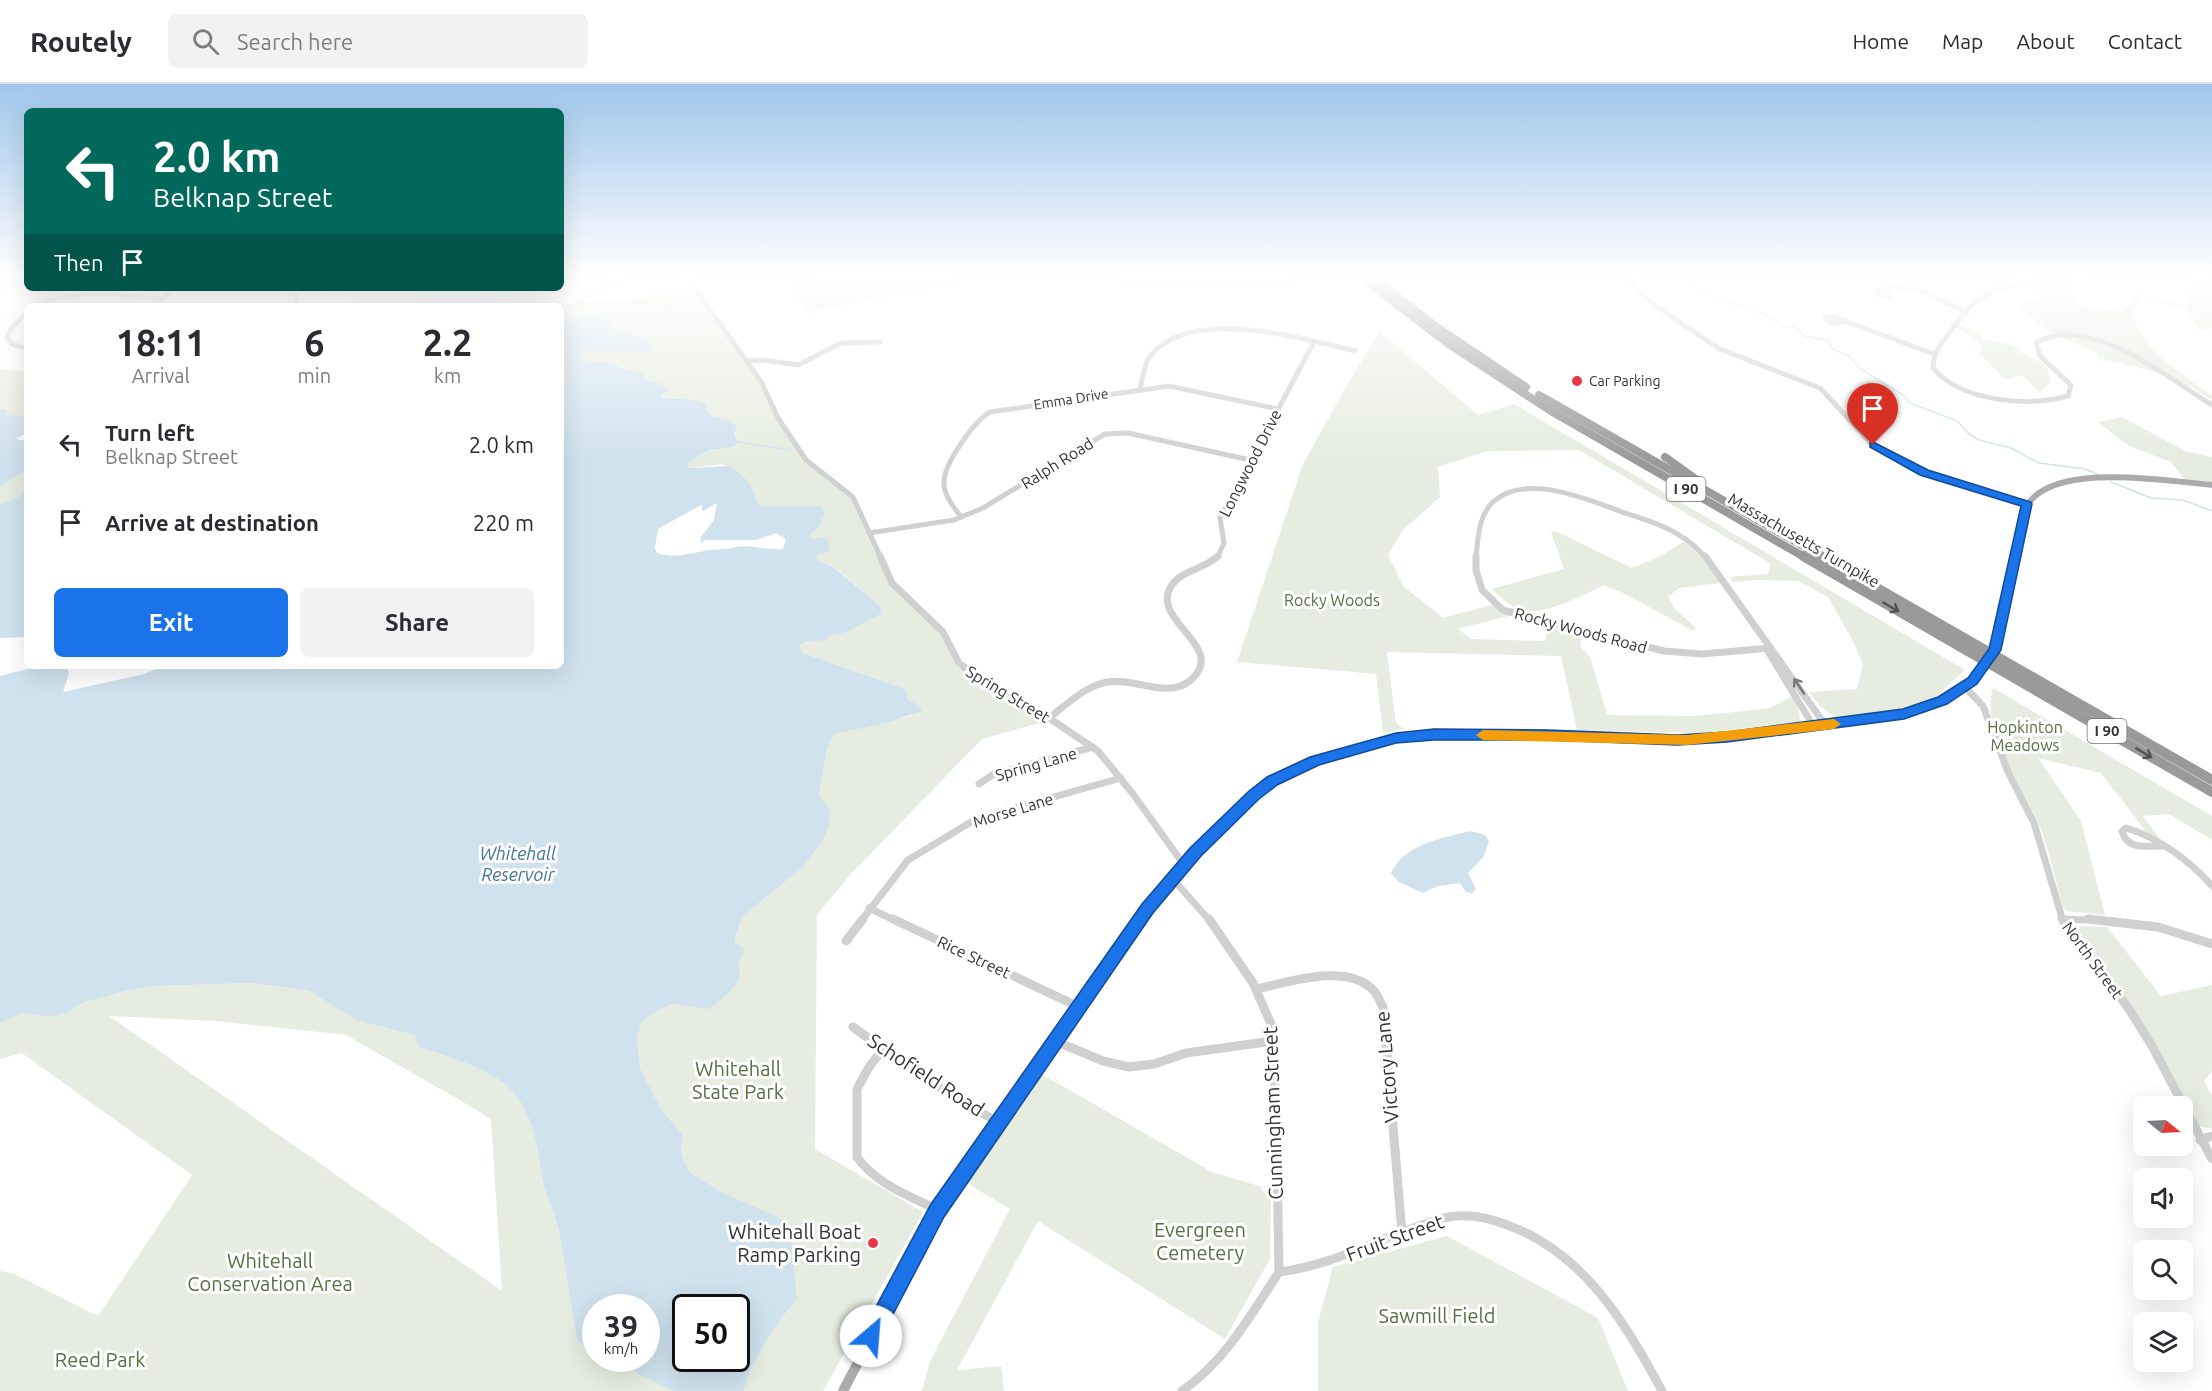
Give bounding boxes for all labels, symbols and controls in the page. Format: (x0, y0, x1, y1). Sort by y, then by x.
search box (168, 14, 588, 68)
icon: search (189, 25, 222, 58)
text: Routely (30, 26, 132, 57)
text: Search here (237, 29, 353, 54)
text: Home (1852, 29, 1909, 53)
text: Map (1942, 29, 1983, 53)
text: About (2016, 29, 2075, 53)
text: Contact (2108, 29, 2182, 53)
icon: left (54, 132, 132, 210)
text: 2.0 km (153, 133, 280, 180)
text: Belknap Street (153, 182, 332, 212)
icon: arrive (116, 246, 149, 279)
text: Then (54, 250, 104, 275)
text: 18:11 (116, 322, 206, 363)
text: 6 (304, 322, 324, 363)
text: 2.2 (423, 322, 472, 363)
text: Arrival (132, 364, 190, 387)
text: min (298, 364, 331, 387)
text: km (434, 364, 461, 387)
place label: Car Parking (1589, 373, 1661, 389)
marker: Car Parking (1570, 374, 1584, 388)
pin (1847, 383, 1898, 445)
street label: Emma Drive (1032, 385, 1110, 413)
icon: arrive (1856, 392, 1889, 425)
street label: Longwood Drive (1215, 406, 1285, 520)
text: Turn left (105, 420, 195, 445)
icon: left (54, 428, 87, 461)
text: 2.0 km (469, 432, 534, 457)
street label: Ralph Road (1018, 434, 1096, 492)
text: Belknap Street (105, 445, 238, 468)
road number: I 90 (1666, 477, 1706, 501)
street label: Massachusetts Turnpike (1725, 489, 1883, 591)
icon: arrive (54, 506, 87, 539)
text: Arrive at destination (105, 510, 319, 535)
text: 220 m (473, 510, 534, 535)
button: Exit (54, 588, 288, 657)
button: Share (300, 588, 534, 657)
park label: Rocky Woods (1284, 591, 1380, 609)
one-way arrow (1881, 602, 1899, 613)
street label: Rocky Woods Road (1513, 604, 1649, 656)
street label: Spring Street (963, 662, 1054, 726)
one-way arrow (1793, 679, 1805, 695)
park label: Hopkinton Meadows (1987, 718, 2063, 754)
road number: I 90 (2088, 719, 2126, 743)
street label: Spring Lane (993, 744, 1079, 784)
one-way arrow (2135, 747, 2152, 759)
street label: Morse Lane (971, 789, 1055, 831)
water label: Whitehall Reservoir (480, 843, 556, 884)
street label: North Street (2059, 918, 2127, 1003)
street label: Rice Street (935, 932, 1014, 982)
street label: Victory Lane (1370, 1010, 1403, 1124)
street label: Cunningham Street (1258, 1026, 1287, 1200)
street label: Schofield Road (864, 1028, 989, 1121)
park label: Whitehall State Park (692, 1057, 784, 1103)
north arrow (2133, 1096, 2193, 1156)
map controls (2133, 1096, 2193, 1372)
button: sound (2133, 1168, 2193, 1228)
street label: Fruit Street (1343, 1209, 1447, 1266)
park label: Evergreen Cemetery (1154, 1218, 1246, 1264)
place label: Whitehall Boat Ramp Parking (728, 1220, 861, 1266)
marker: Whitehall Boat Ramp Parking (866, 1236, 880, 1250)
button: search (2133, 1240, 2193, 1300)
park label: Whitehall Conservation Area (187, 1249, 353, 1295)
speed limit sign: 50 (672, 1294, 750, 1372)
position arrow (839, 1304, 903, 1368)
park label: Sawmill Field (1379, 1304, 1495, 1327)
text: 39 (604, 1309, 638, 1343)
button: layers (2133, 1312, 2193, 1372)
text: km/h (604, 1340, 638, 1357)
park label: Reed Park (55, 1348, 145, 1371)

